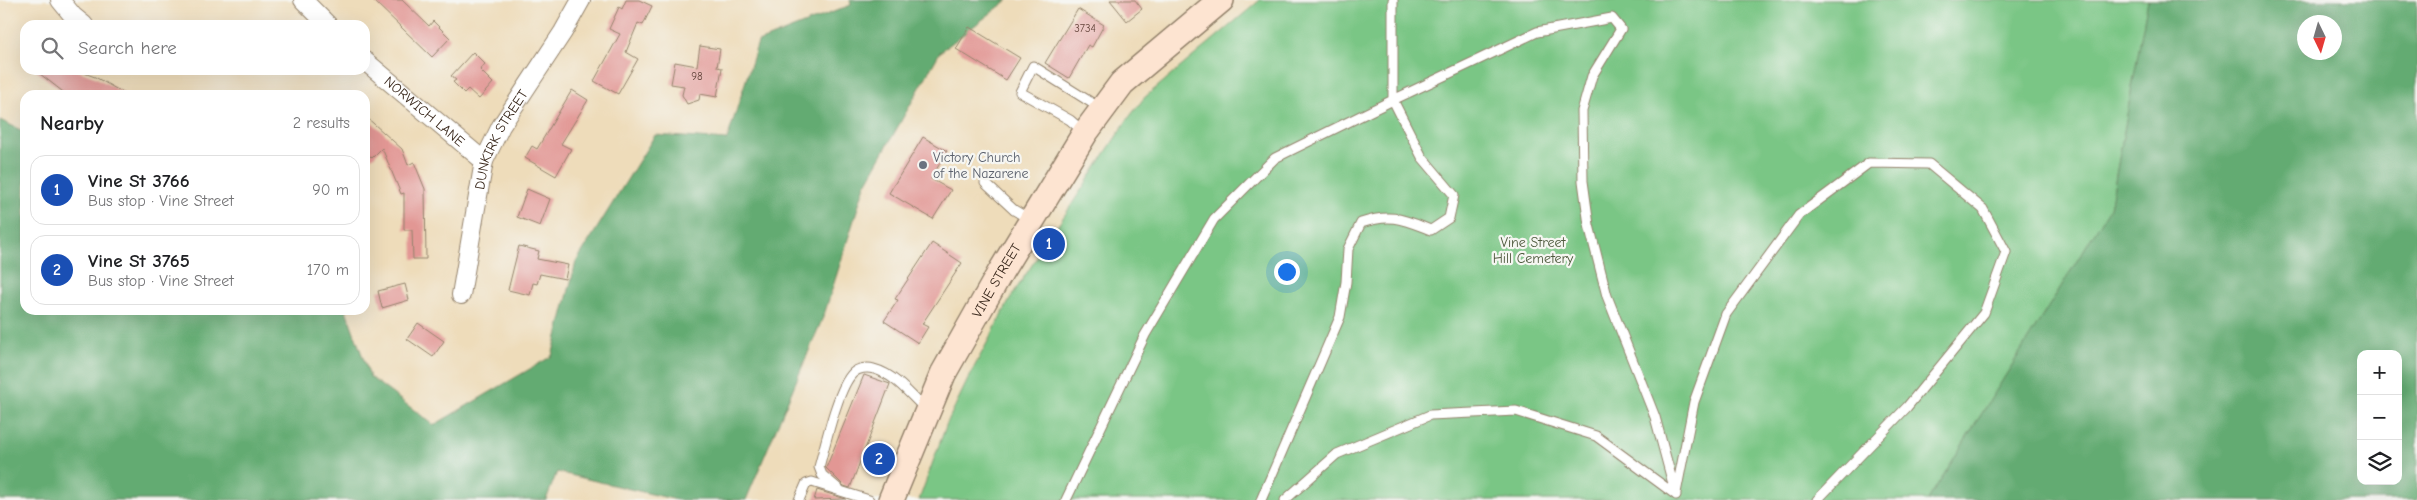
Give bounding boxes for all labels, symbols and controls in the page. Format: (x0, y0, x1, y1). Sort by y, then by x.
north arrow (2297, 15, 2342, 60)
search box (20, 20, 370, 75)
house number: 3734 (1074, 22, 1096, 35)
icon: search (38, 34, 66, 62)
text: Search here (78, 37, 177, 59)
house number: 98 (691, 70, 703, 83)
street label: NORWICH LANE (381, 72, 468, 150)
street label: DUNKIRK STREET (471, 86, 532, 191)
text: Nearby (40, 111, 104, 135)
text: 2 results (293, 114, 350, 132)
place label: Victory Church of the Nazarene (933, 149, 1029, 182)
marker: Victory Church of the Nazarene (917, 159, 929, 171)
text: Vine St 3766 (88, 170, 190, 192)
text: 1 (54, 181, 60, 199)
text: 90 m (312, 181, 349, 199)
text: Bus stop · Vine Street (88, 192, 234, 210)
pin: 1 (1033, 225, 1065, 263)
park label: Vine Street Hill Cemetery (1493, 234, 1574, 267)
street label: VINE STREET (968, 240, 1025, 320)
text: Vine St 3765 (88, 250, 190, 272)
your location (1274, 259, 1300, 285)
text: 2 (53, 261, 61, 279)
text: 170 m (307, 261, 349, 279)
text: Bus stop · Vine Street (88, 272, 234, 290)
map controls (2357, 350, 2402, 485)
button: + (2357, 350, 2402, 395)
button: − (2357, 395, 2402, 440)
pin: 2 (863, 440, 895, 478)
button: layers (2357, 440, 2402, 485)

